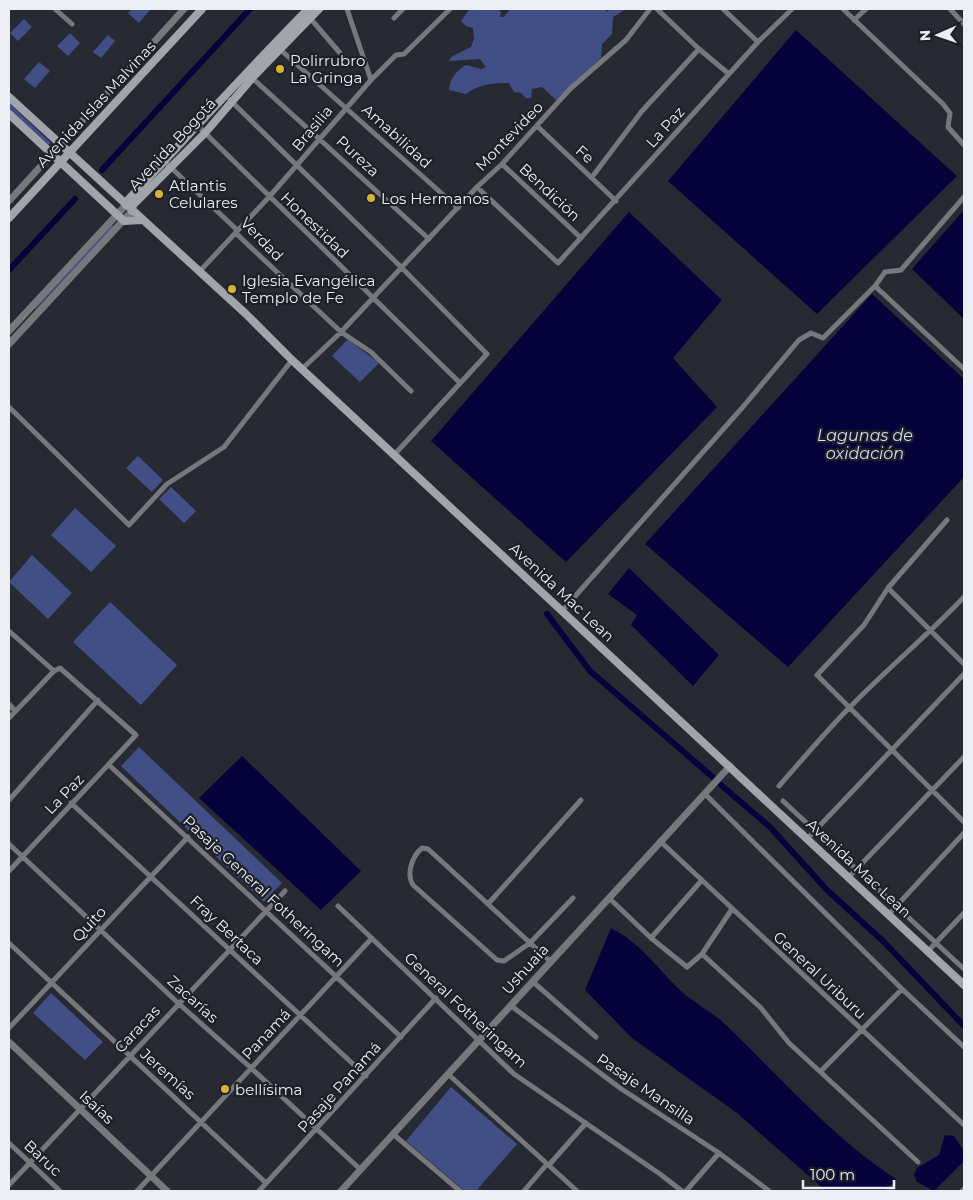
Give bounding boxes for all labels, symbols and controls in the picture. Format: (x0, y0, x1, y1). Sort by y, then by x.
north arrow (913, 10, 963, 60)
text: N (916, 29, 934, 41)
street label: Avenida Islas Malvinas (32, 37, 160, 171)
place label: Polirrubro La Gringa (290, 51, 365, 87)
marker: Polirrubro La Gringa (274, 63, 286, 75)
street label: Avenida Bogotá (124, 94, 220, 194)
street label: Montevideo (471, 97, 547, 175)
street label: Amabilidad (358, 100, 436, 172)
street label: Brasilia (287, 101, 337, 155)
street label: La Paz (642, 102, 689, 151)
street label: Pureza (332, 131, 384, 181)
street label: Fe (572, 141, 598, 167)
street label: Bendición (516, 159, 584, 225)
place label: Atlantis Celulares (169, 176, 238, 212)
marker: Atlantis Celulares (153, 188, 165, 200)
street label: Honestidad (277, 188, 353, 262)
place label: Los Hermanos (381, 189, 489, 208)
marker: Los Hermanos (365, 192, 377, 204)
street label: Verdad (237, 213, 287, 265)
place label: Iglesia Evangélica Templo de Fe (242, 271, 375, 307)
marker: Iglesia Evangélica Templo de Fe (226, 283, 238, 295)
water label: Lagunas de oxidación (817, 426, 913, 463)
street label: Avenida Mac Lean (506, 538, 618, 646)
street label: La Paz (40, 770, 88, 818)
street label: Pasaje General Fotheringam (179, 811, 349, 971)
street label: Avenida Mac Lean (803, 814, 915, 922)
street label: Fray Bertaca (186, 891, 268, 969)
street label: Quito (68, 902, 110, 946)
street label: General Uriburu (770, 927, 870, 1023)
street label: Ushuaia (497, 940, 553, 998)
street label: General Fotheringam (401, 948, 531, 1072)
street label: Zacarías (164, 971, 222, 1027)
street label: Caracas (110, 1001, 164, 1057)
street label: Panamá (238, 1004, 294, 1064)
street label: Pasaje Panamá (293, 1038, 385, 1136)
street label: Jeremías (136, 1044, 199, 1104)
street label: Pasaje Mansilla (593, 1049, 699, 1129)
place label: bellísima (235, 1080, 302, 1099)
marker: bellísima (219, 1083, 231, 1095)
street label: Isaías (76, 1086, 118, 1128)
street label: Baruc (20, 1136, 66, 1180)
scale bar (803, 1158, 894, 1190)
text: 100 m (810, 1165, 855, 1184)

